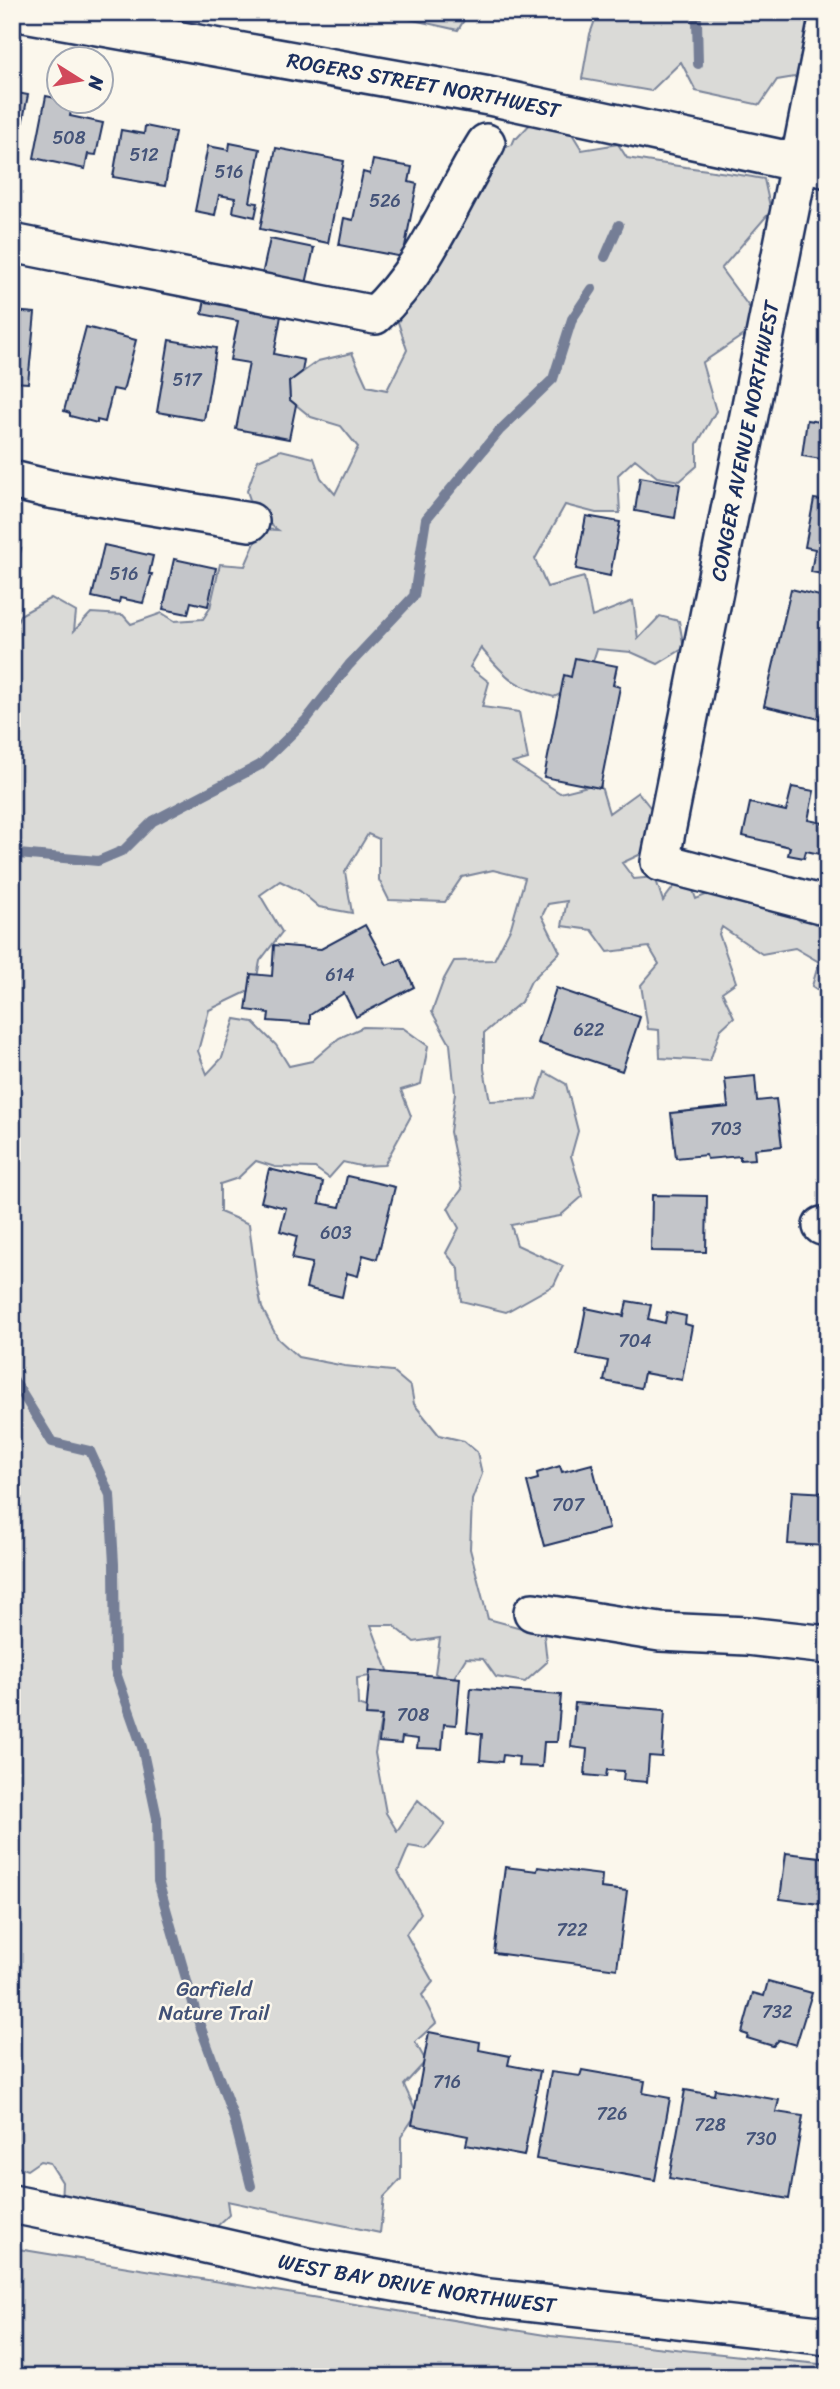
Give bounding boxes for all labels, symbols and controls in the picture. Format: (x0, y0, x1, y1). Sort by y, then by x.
street label: ROGERS STREET NORTHWEST (284, 41, 565, 130)
north arrow (46, 46, 116, 116)
text: N (79, 73, 114, 94)
house number: 508 (52, 122, 86, 154)
house number: 512 (129, 139, 159, 171)
house number: 516 (215, 156, 243, 188)
house number: 526 (369, 185, 401, 217)
street label: CONGER AVENUE NORTHWEST (699, 296, 791, 585)
house number: 517 (173, 364, 203, 396)
house number: 516 (110, 558, 138, 590)
house number: 614 (325, 959, 355, 991)
house number: 622 (574, 1014, 605, 1046)
house number: 703 (710, 1113, 742, 1145)
house number: 603 (320, 1217, 352, 1249)
house number: 704 (619, 1325, 651, 1357)
house number: 707 (552, 1489, 586, 1521)
house number: 708 (397, 1699, 429, 1731)
house number: 722 (556, 1914, 588, 1946)
park label: Garfield Nature Trail (158, 1970, 271, 2032)
house number: 732 (762, 1996, 792, 2028)
house number: 716 (433, 2066, 461, 2098)
house number: 726 (597, 2098, 627, 2130)
house number: 728 (694, 2109, 726, 2141)
house number: 730 (745, 2123, 777, 2155)
street label: WEST BAY DRIVE NORTHWEST (274, 2242, 559, 2324)

